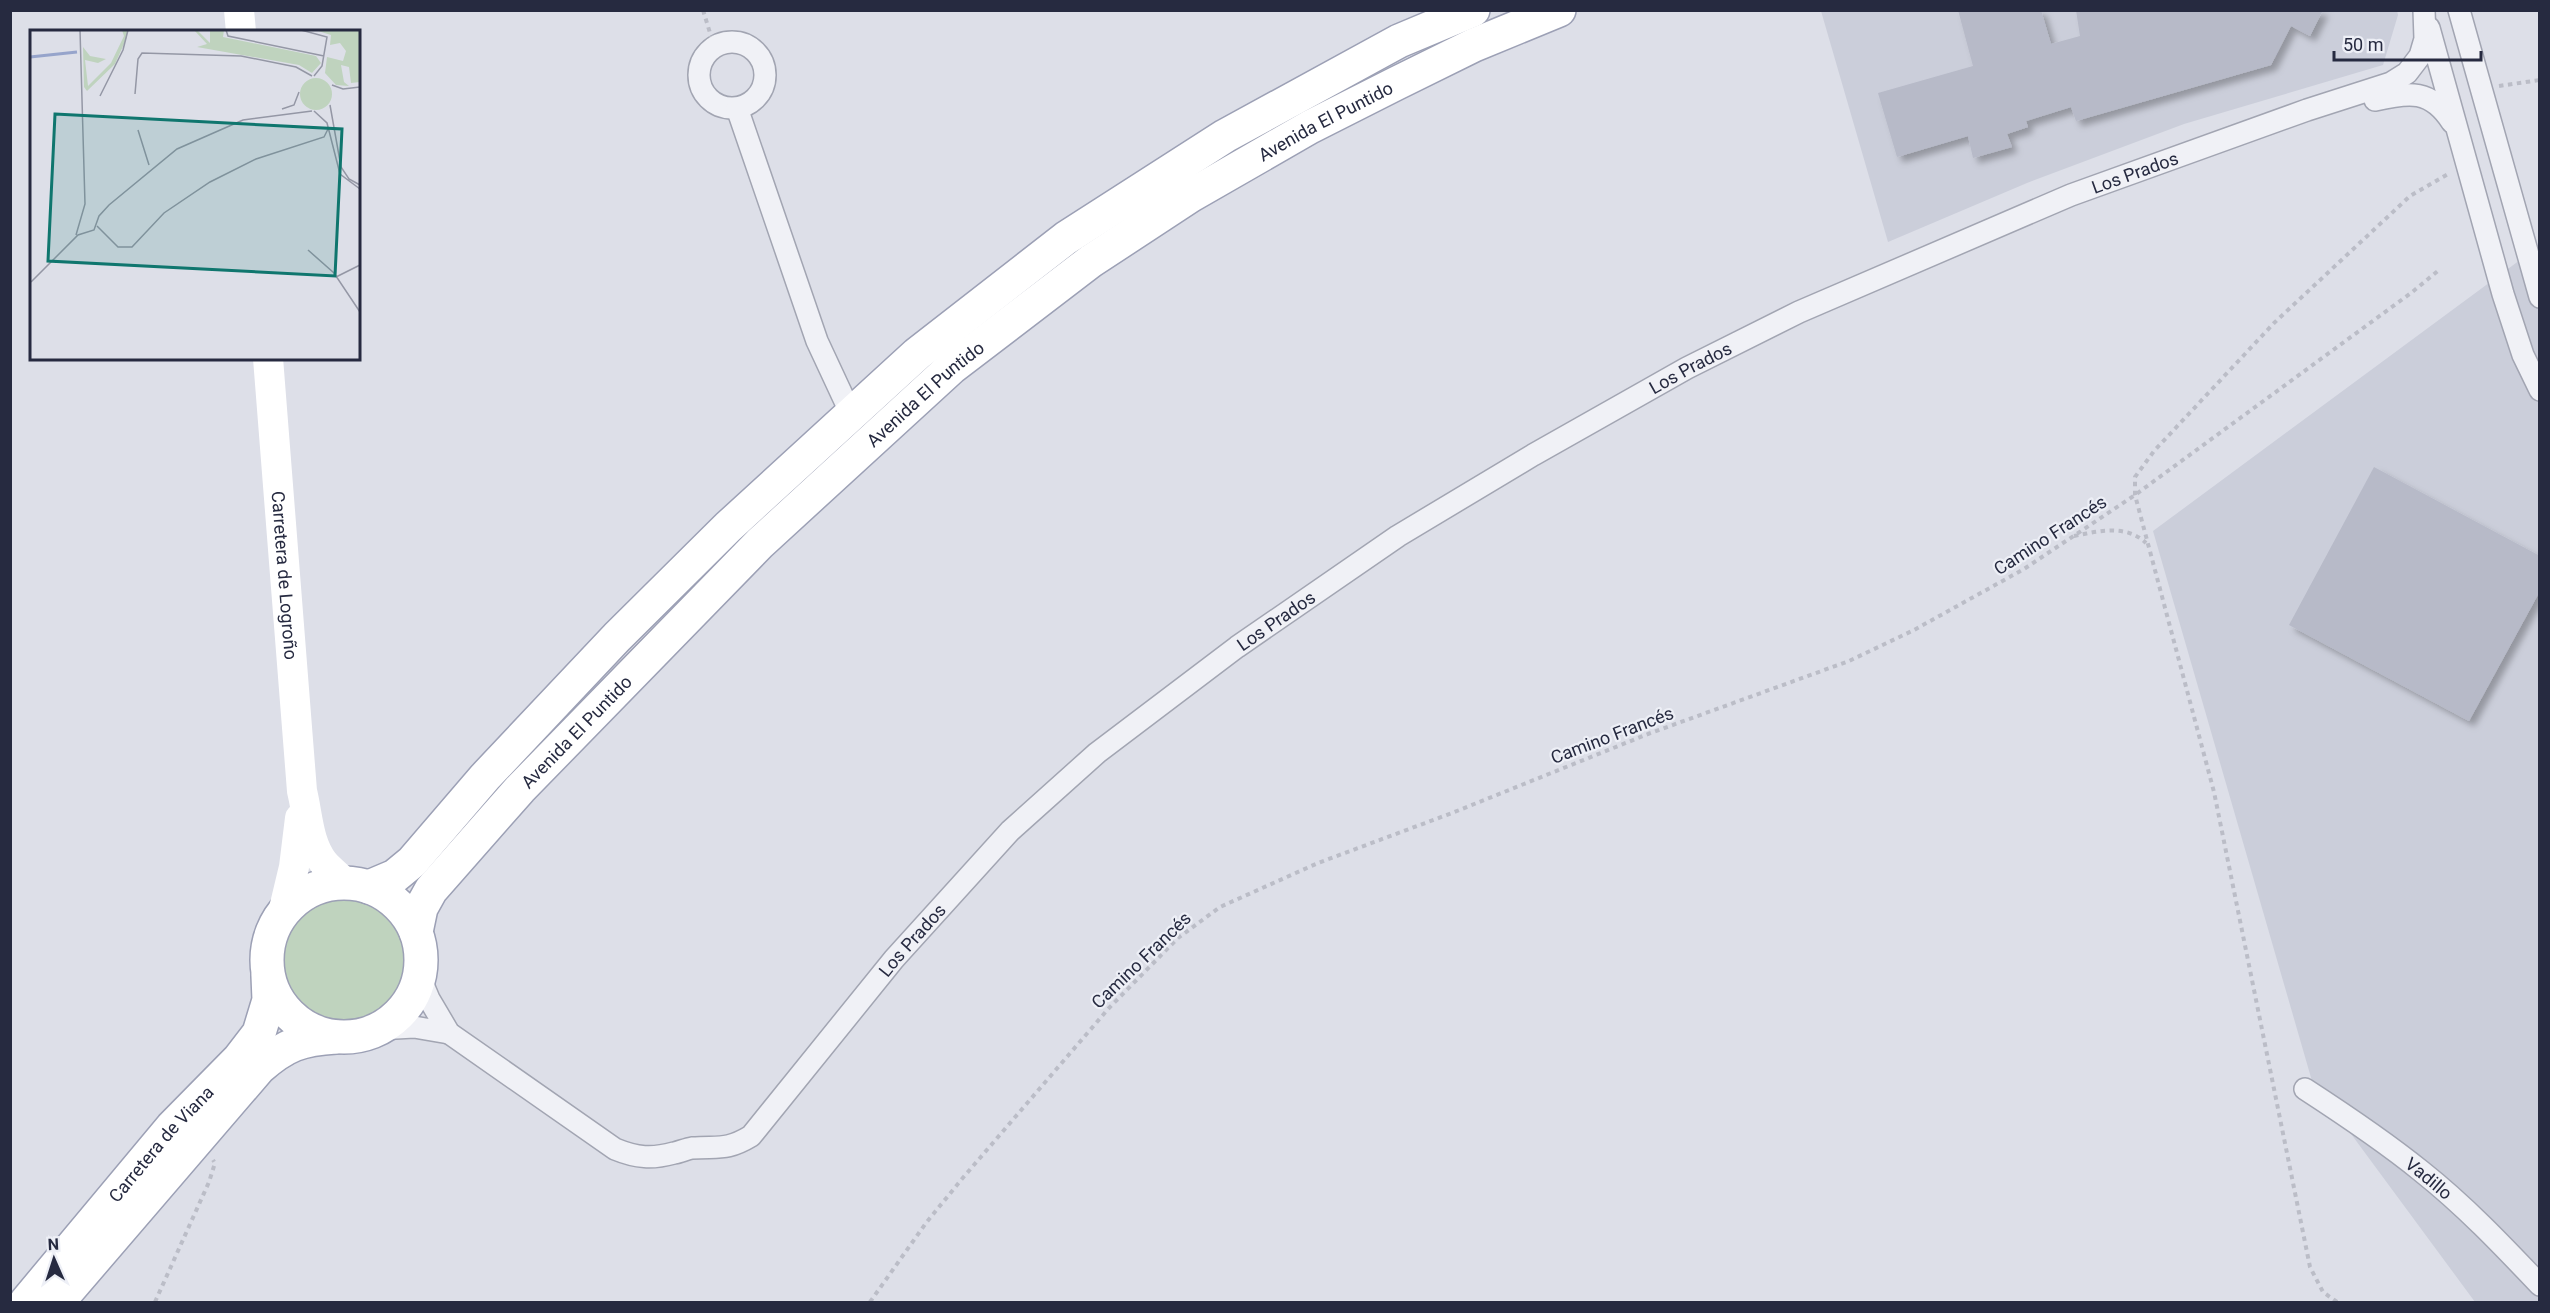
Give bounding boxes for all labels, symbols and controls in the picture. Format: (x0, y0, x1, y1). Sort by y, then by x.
scale bar (2334, 24, 2481, 62)
inset map (30, 30, 360, 360)
text: 50 m (2343, 34, 2383, 55)
street label: Avenida El Puntido (1254, 76, 1396, 165)
street label: Los Prados (2089, 147, 2181, 197)
street label: Avenida El Puntido (862, 336, 988, 451)
street label: Los Prados (1645, 337, 1735, 398)
street label: Carretera de Logroño (268, 490, 302, 661)
street label: Camino Francés (1990, 491, 2110, 579)
street label: Los Prados (1233, 586, 1319, 655)
street label: Avenida El Puntido (516, 671, 636, 792)
street label: Camino Francés (1548, 702, 1676, 768)
street label: Los Prados (874, 899, 950, 980)
street label: Camino Francés (1087, 907, 1195, 1013)
street label: Carretera de Viana (104, 1081, 217, 1206)
street label: Vadillo (2402, 1153, 2457, 1203)
north arrow (24, 1229, 84, 1289)
text: N (47, 1235, 59, 1254)

